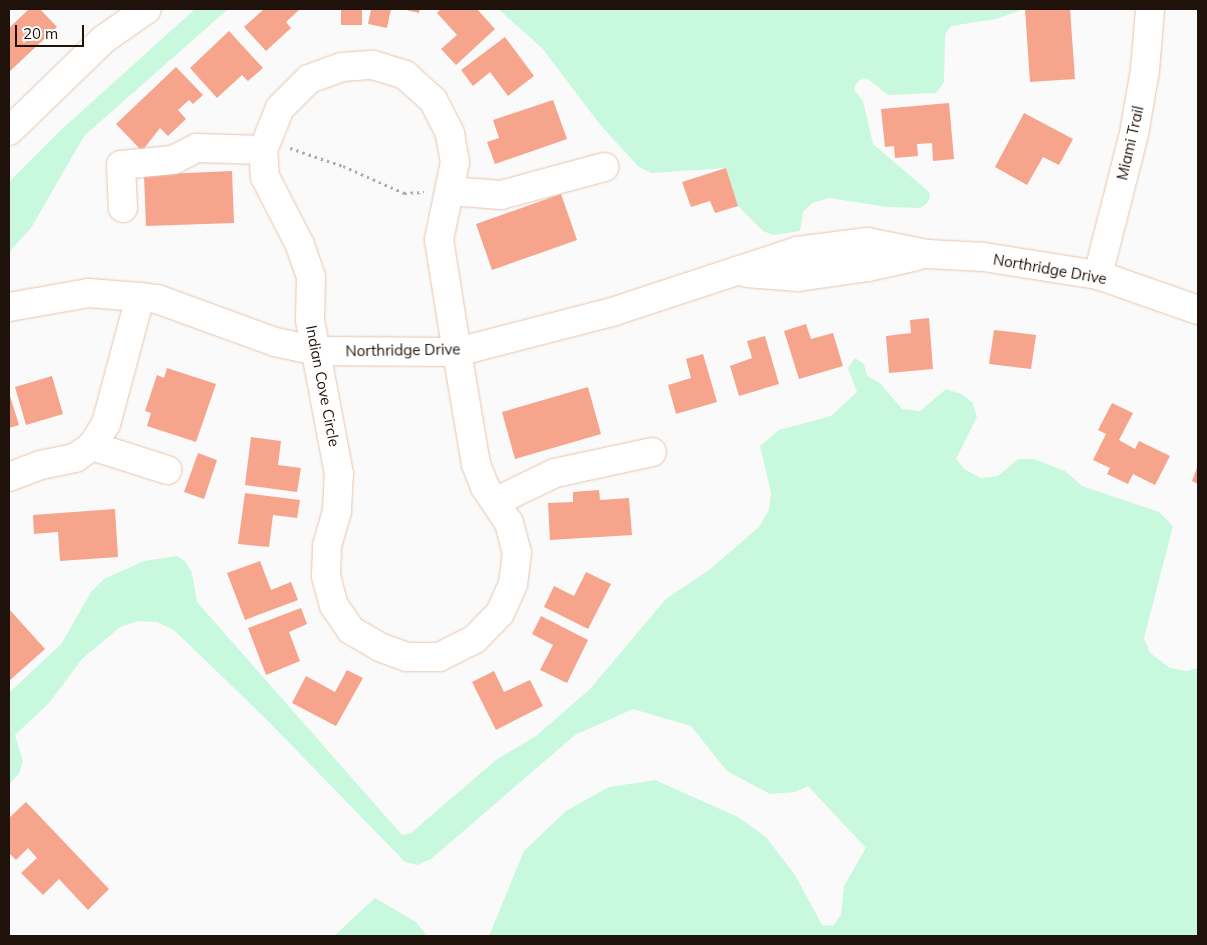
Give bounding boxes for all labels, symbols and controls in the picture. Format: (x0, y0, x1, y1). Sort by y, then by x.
scale bar (18, 15, 86, 47)
text: 20 m (23, 24, 58, 43)
street label: Miami Trail (1113, 104, 1147, 182)
street label: Northridge Drive (992, 250, 1108, 288)
street label: Indian Cove Circle (302, 324, 344, 448)
street label: Northridge Drive (345, 340, 461, 360)

